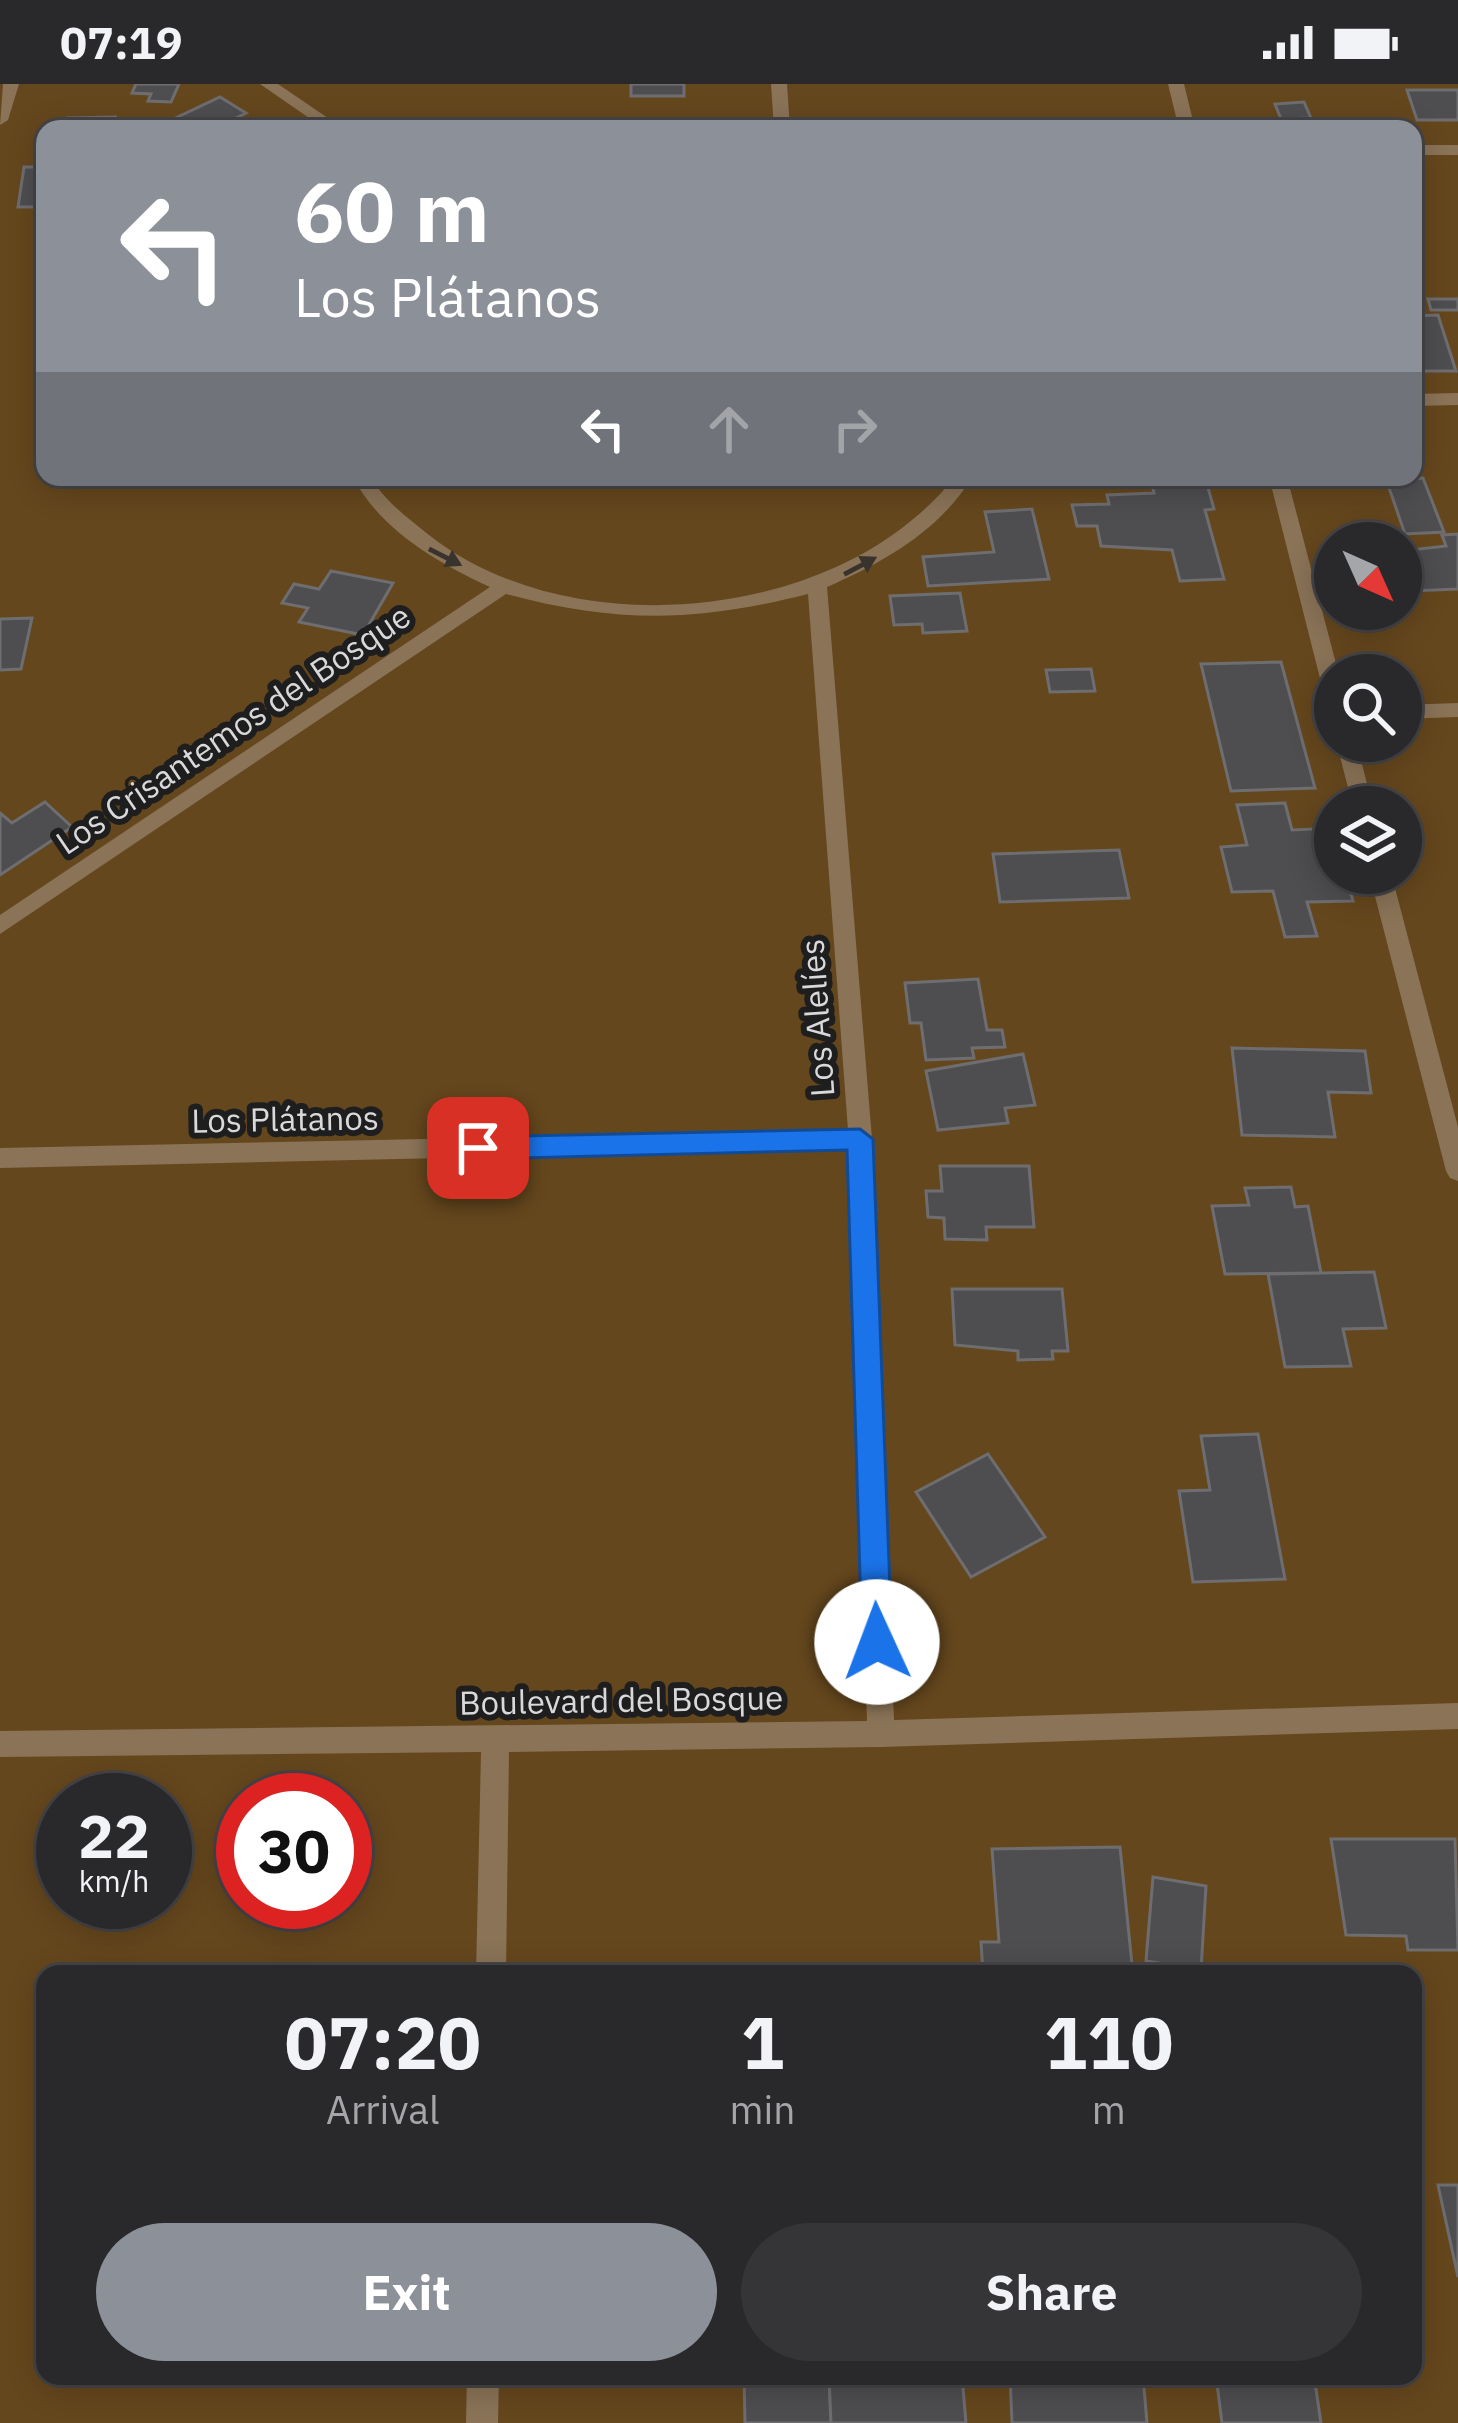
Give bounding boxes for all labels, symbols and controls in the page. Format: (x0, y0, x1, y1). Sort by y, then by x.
text: 07:19 (60, 13, 183, 71)
text: 60 m (294, 156, 490, 265)
icon: left (96, 168, 252, 324)
text: Los Plátanos (294, 262, 601, 332)
icon: left (570, 396, 636, 462)
icon: ahead (696, 396, 762, 462)
icon: right (822, 396, 888, 462)
north arrow (1314, 522, 1422, 630)
map controls (1314, 522, 1422, 894)
one-way arrow (428, 546, 462, 566)
one-way arrow (843, 556, 878, 577)
street label: Los Crisantemos del Bosque (47, 594, 418, 863)
button: search (1314, 654, 1422, 762)
button: layers (1314, 786, 1422, 894)
street label: Los Alelíes (790, 938, 843, 1098)
street label: Los Plátanos (191, 1095, 379, 1142)
pin (427, 1097, 529, 1199)
icon: arrive (445, 1115, 511, 1181)
position arrow (814, 1579, 940, 1705)
street label: Boulevard del Bosque (459, 1675, 783, 1724)
speed limit sign: 30 (216, 1773, 372, 1929)
text: 22 (78, 1796, 150, 1875)
text: km/h (79, 1861, 149, 1900)
text: 07:20 (284, 1995, 481, 2089)
text: 1 (741, 1995, 784, 2089)
text: 110 (1044, 1995, 1174, 2089)
text: Arrival (326, 2084, 440, 2135)
text: min (730, 2084, 795, 2135)
text: m (1092, 2084, 1126, 2135)
button: Exit (96, 2223, 717, 2361)
button: Share (741, 2223, 1362, 2361)

